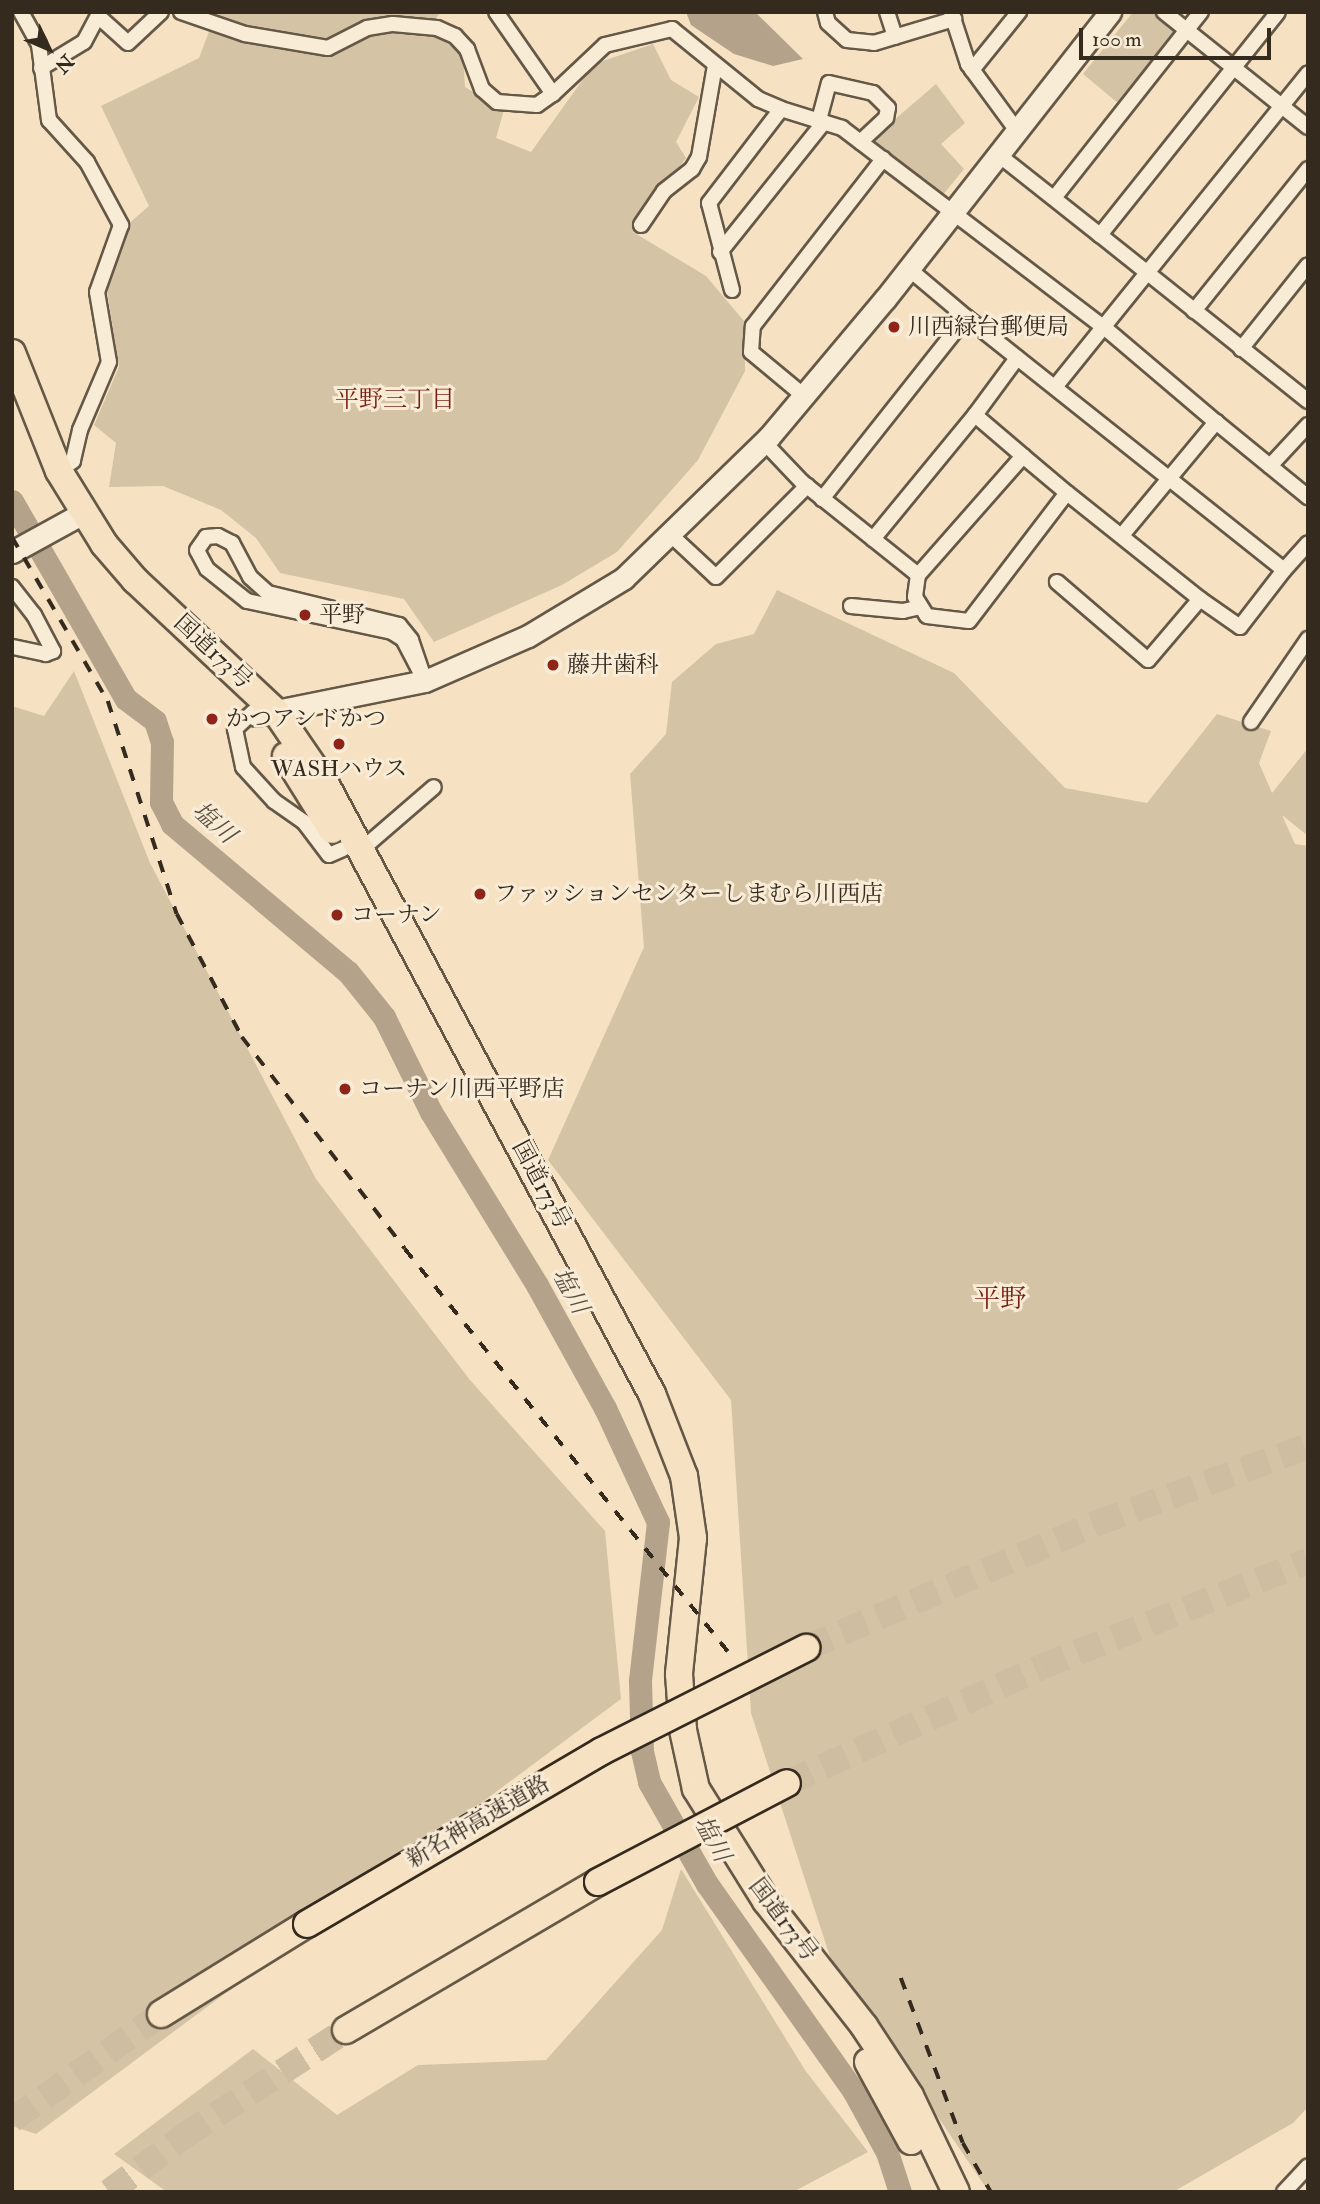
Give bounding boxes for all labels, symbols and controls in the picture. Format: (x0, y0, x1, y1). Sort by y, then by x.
north arrow (14, 14, 84, 84)
scale bar (1082, 14, 1274, 58)
text: 100 m (1092, 26, 1142, 53)
text: N (50, 49, 79, 78)
place label: 川西緑台郵便局 (908, 313, 1069, 341)
marker: 川西緑台郵便局 (886, 319, 902, 335)
district label: 平野三丁目 (335, 386, 455, 414)
place label: 平野 (319, 601, 365, 629)
marker: 平野 (297, 607, 313, 623)
street label: 国道173号 (168, 609, 258, 695)
place label: 藤井歯科 (567, 651, 659, 679)
marker: 藤井歯科 (545, 657, 561, 673)
place label: かつアンドかつ (226, 705, 387, 733)
marker: かつアンドかつ (204, 711, 220, 727)
marker: WASHハウス (331, 736, 347, 752)
place label: WASHハウス (270, 755, 408, 783)
water label: 塩川 (187, 796, 241, 850)
place label: ファッションセンターしまむら川西店 (494, 880, 885, 908)
marker: ファッションセンターしまむら川西店 (472, 886, 488, 902)
place label: コーナン (351, 901, 443, 929)
marker: コーナン (329, 907, 345, 923)
place label: コーナン川西平野店 (359, 1075, 566, 1103)
marker: コーナン川西平野店 (337, 1081, 353, 1097)
street label: 国道173号 (506, 1136, 576, 1234)
water label: 塩川 (546, 1263, 594, 1319)
district label: 平野 (974, 1284, 1026, 1316)
street label: 新名神高速道路 (401, 1770, 555, 1874)
water label: 塩川 (688, 1811, 736, 1867)
street label: 国道173号 (743, 1873, 823, 1967)

